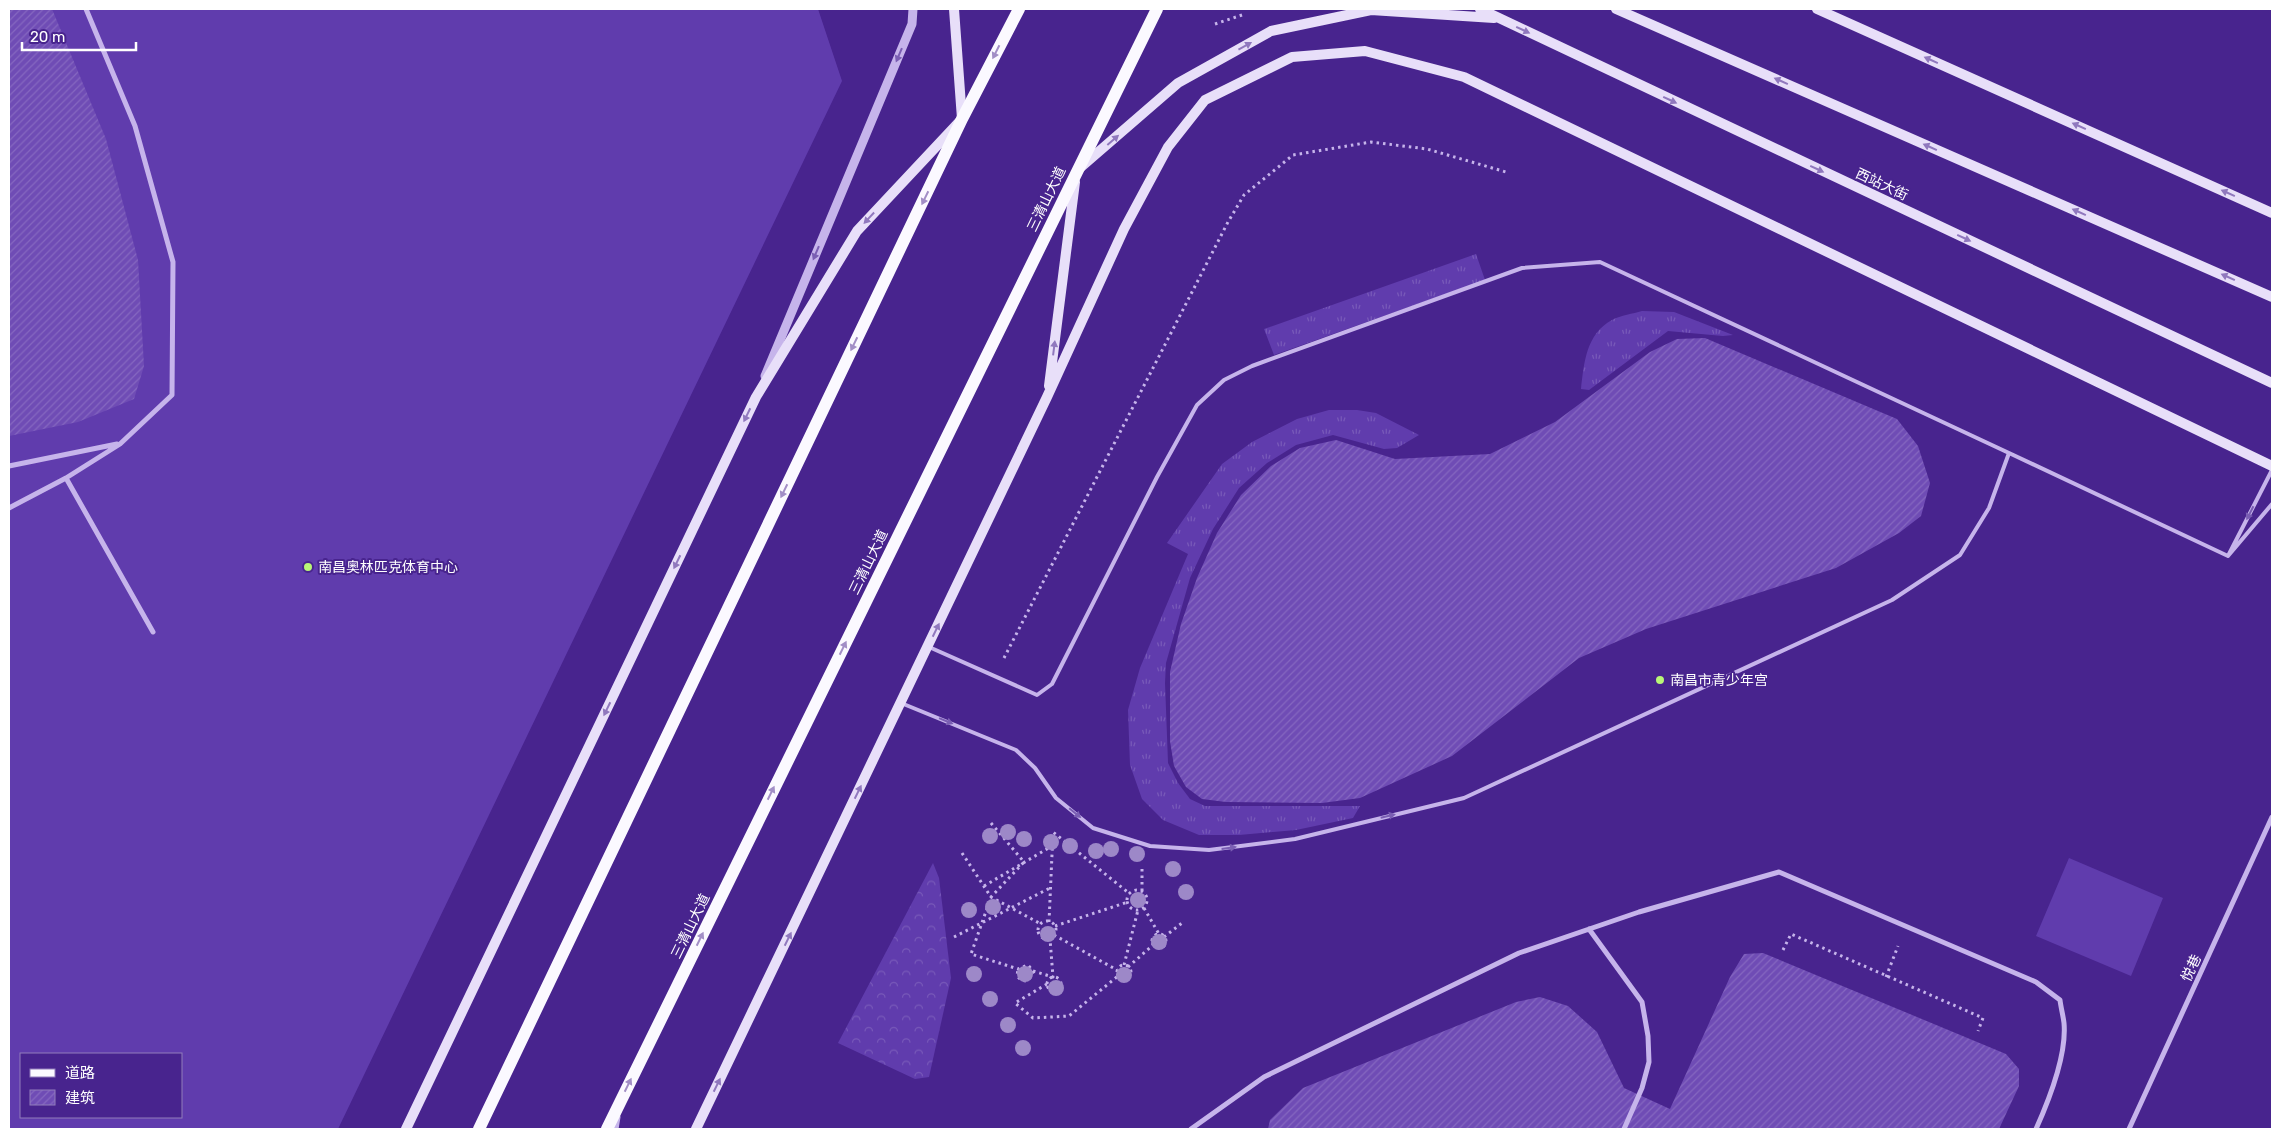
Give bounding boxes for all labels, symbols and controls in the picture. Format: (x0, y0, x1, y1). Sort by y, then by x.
scale bar (22, 20, 136, 52)
one-way arrow (1516, 27, 1530, 35)
text: 20 m (30, 28, 65, 46)
one-way arrow (1238, 42, 1252, 50)
one-way arrow (992, 45, 1000, 59)
one-way arrow (895, 48, 903, 62)
one-way arrow (1924, 55, 1938, 63)
one-way arrow (1774, 77, 1788, 85)
one-way arrow (1663, 96, 1677, 104)
one-way arrow (2072, 122, 2087, 131)
one-way arrow (1106, 134, 1119, 145)
one-way arrow (1923, 142, 1937, 150)
street label: 三清山大道 (1023, 164, 1069, 234)
one-way arrow (1810, 165, 1824, 173)
street label: 西站大街 (1853, 165, 1911, 204)
one-way arrow (2221, 188, 2235, 196)
one-way arrow (920, 191, 928, 205)
one-way arrow (2072, 208, 2086, 216)
one-way arrow (863, 212, 875, 224)
one-way arrow (1957, 234, 1971, 242)
one-way arrow (812, 246, 820, 260)
one-way arrow (2221, 273, 2235, 281)
one-way arrow (850, 337, 859, 352)
one-way arrow (1050, 340, 1058, 356)
one-way arrow (743, 408, 751, 423)
one-way arrow (780, 484, 788, 498)
one-way arrow (2246, 506, 2254, 520)
street label: 三清山大道 (845, 527, 891, 597)
one-way arrow (673, 555, 681, 569)
place label: 南昌奥林匹克体育中心 (318, 559, 458, 576)
marker: 南昌奥林匹克体育中心 (302, 561, 314, 573)
one-way arrow (932, 623, 940, 637)
one-way arrow (839, 640, 847, 655)
place label: 南昌市青少年宫 (1670, 672, 1768, 689)
marker: 南昌市青少年宫 (1654, 674, 1666, 686)
one-way arrow (603, 702, 611, 716)
one-way arrow (939, 718, 953, 726)
one-way arrow (854, 785, 862, 799)
one-way arrow (767, 786, 776, 801)
one-way arrow (1068, 808, 1081, 819)
one-way arrow (1381, 812, 1396, 820)
one-way arrow (1221, 843, 1237, 851)
street label: 三清山大道 (667, 891, 713, 961)
one-way arrow (696, 932, 704, 947)
one-way arrow (784, 932, 792, 946)
street label: 悦巷 (2178, 952, 2205, 984)
legend (20, 1053, 182, 1118)
text: 道路 (65, 1064, 95, 1082)
one-way arrow (625, 1078, 633, 1092)
one-way arrow (713, 1078, 721, 1092)
text: 建筑 (65, 1089, 95, 1107)

